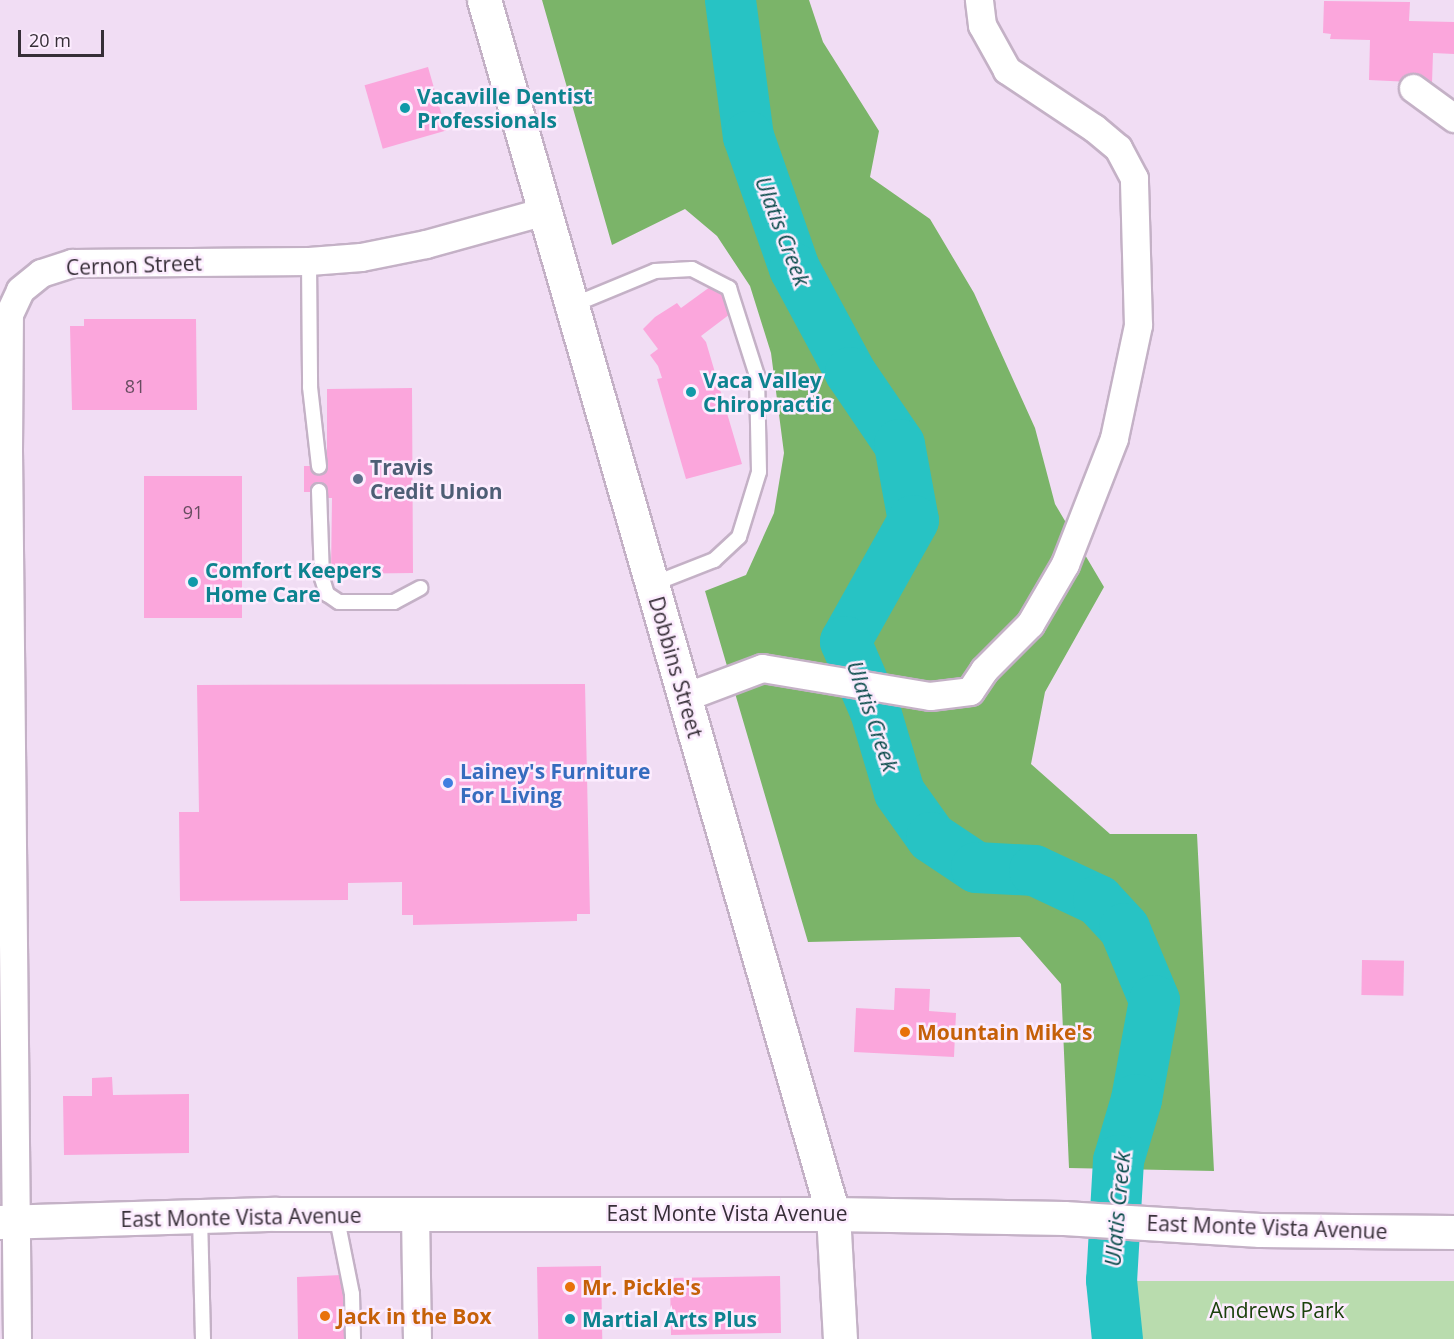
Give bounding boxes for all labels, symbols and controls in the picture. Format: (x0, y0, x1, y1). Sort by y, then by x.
scale bar (21, 18, 106, 56)
text: 20 m (29, 28, 71, 52)
place label: Vacaville Dentist Professionals (417, 83, 593, 133)
marker: Vacaville Dentist Professionals (398, 101, 412, 115)
water label: Ulatis Creek (750, 172, 816, 290)
street label: Cernon Street (66, 250, 202, 280)
place label: Vaca Valley Chiropractic (703, 367, 832, 417)
house number: 81 (125, 375, 145, 397)
marker: Vaca Valley Chiropractic (684, 385, 698, 399)
place label: Travis Credit Union (370, 454, 502, 504)
marker: Travis Credit Union (351, 472, 365, 486)
house number: 91 (183, 501, 203, 523)
place label: Comfort Keepers Home Care (205, 557, 382, 607)
marker: Comfort Keepers Home Care (186, 575, 200, 589)
street label: Dobbins Street (644, 593, 708, 741)
water label: Ulatis Creek (842, 657, 904, 775)
place label: Lainey's Furniture For Living (460, 758, 651, 808)
marker: Lainey's Furniture For Living (441, 776, 455, 790)
place label: Mountain Mike's (917, 1019, 1093, 1045)
marker: Mountain Mike's (898, 1025, 912, 1039)
water label: Ulatis Creek (1099, 1150, 1135, 1268)
street label: East Monte Vista Avenue (607, 1200, 847, 1226)
street label: East Monte Vista Avenue (120, 1202, 362, 1232)
street label: East Monte Vista Avenue (1146, 1210, 1388, 1244)
place label: Mr. Pickle's (582, 1274, 701, 1300)
marker: Mr. Pickle's (563, 1280, 577, 1294)
park label: Andrews Park (1209, 1297, 1345, 1323)
place label: Jack in the Box (337, 1303, 492, 1329)
place label: Martial Arts Plus (582, 1306, 757, 1332)
marker: Jack in the Box (318, 1309, 332, 1323)
marker: Martial Arts Plus (563, 1312, 577, 1326)

